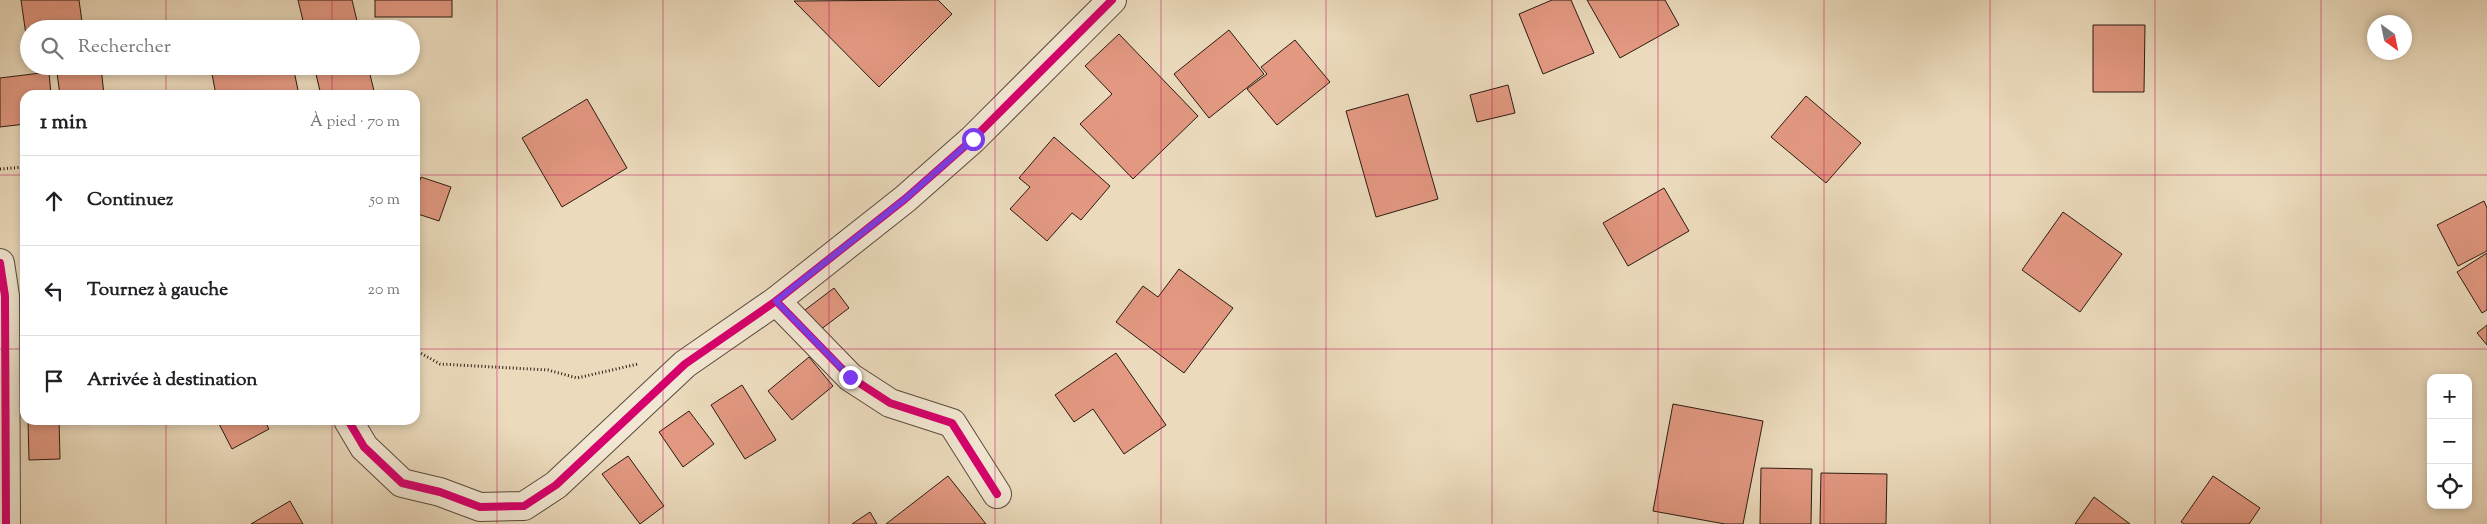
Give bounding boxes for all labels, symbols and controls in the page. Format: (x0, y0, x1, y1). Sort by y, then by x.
north arrow (2367, 15, 2412, 60)
search box (20, 20, 420, 75)
icon: search (38, 34, 66, 62)
text: Rechercher (78, 34, 171, 61)
text: 1 min (40, 108, 87, 138)
text: À pied · 70 m (310, 111, 400, 134)
route start (962, 128, 985, 151)
icon: ahead (40, 187, 68, 215)
text: Continuez (87, 187, 173, 214)
text: 50 m (369, 189, 400, 212)
icon: left (40, 277, 68, 305)
text: Tournez à gauche (87, 277, 228, 304)
text: 20 m (367, 279, 400, 302)
route end (839, 366, 862, 389)
icon: arrive (40, 367, 68, 395)
text: Arrivée à destination (87, 367, 258, 394)
map controls (2427, 374, 2472, 509)
button: + (2427, 374, 2472, 419)
button: − (2427, 419, 2472, 464)
button: locate (2427, 464, 2472, 509)

